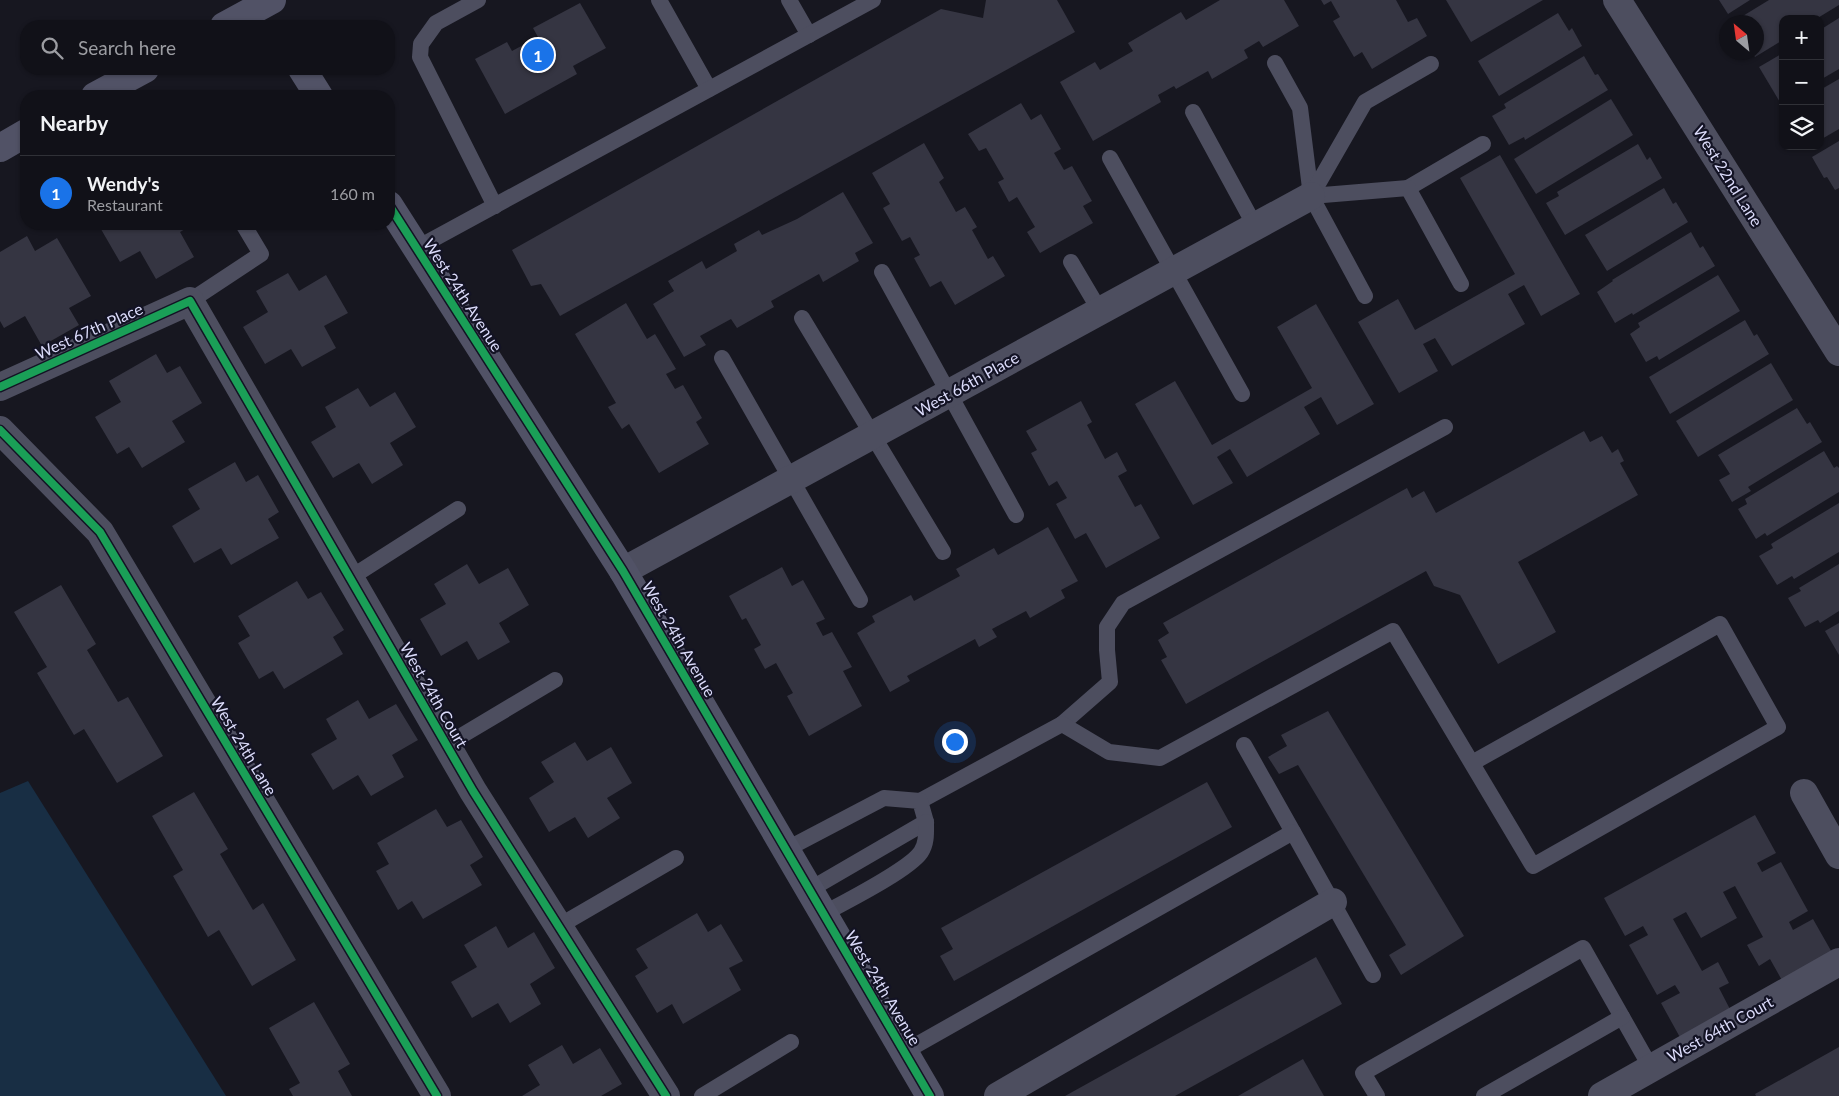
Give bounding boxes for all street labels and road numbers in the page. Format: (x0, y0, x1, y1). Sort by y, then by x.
street label: West 22nd Lane (1690, 122, 1767, 230)
street label: West 24th Avenue (420, 235, 507, 355)
street label: West 67th Place (32, 298, 145, 363)
street label: West 66th Place (912, 347, 1022, 420)
street label: West 24th Avenue (639, 577, 720, 700)
street label: West 24th Court (397, 639, 472, 751)
street label: West 24th Lane (208, 693, 281, 799)
street label: West 24th Avenue (842, 927, 925, 1049)
street label: West 64th Court (1663, 991, 1776, 1066)

